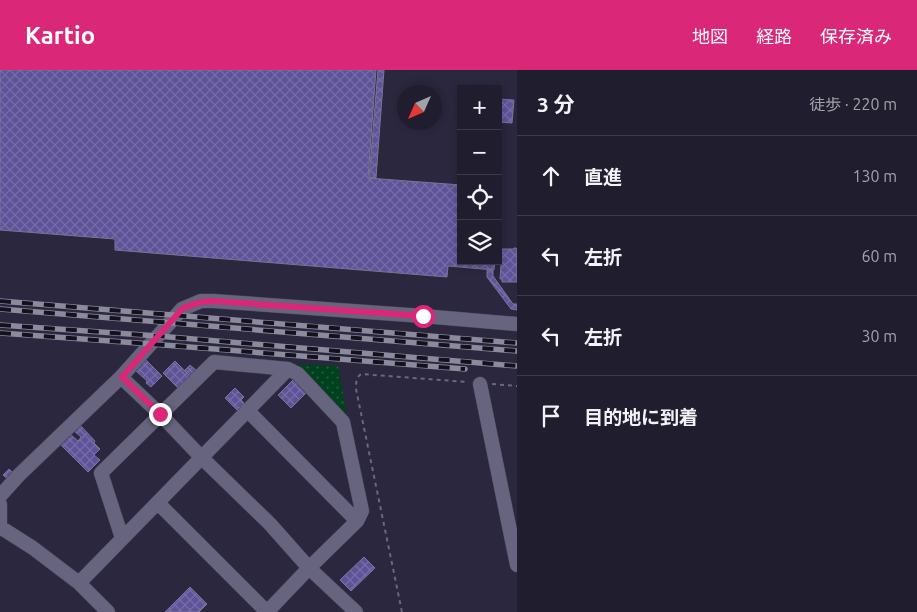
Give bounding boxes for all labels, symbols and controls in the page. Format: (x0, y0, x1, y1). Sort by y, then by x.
text: Kartio (25, 22, 95, 49)
text: 地図 (692, 26, 728, 46)
text: 経路 (756, 26, 792, 46)
text: 保存済み (820, 26, 892, 46)
north arrow (397, 85, 442, 130)
map controls (457, 85, 502, 265)
button: + (457, 85, 502, 130)
text: 3 分 (537, 92, 575, 116)
text: 徒歩 · 220 m (809, 95, 897, 113)
button: − (457, 130, 502, 175)
icon: ahead (537, 162, 565, 190)
text: 直進 (584, 166, 622, 188)
text: 130 m (852, 167, 897, 185)
button: locate (457, 175, 502, 220)
button: layers (457, 220, 502, 265)
icon: left (537, 242, 565, 270)
text: 左折 (584, 246, 622, 268)
text: 60 m (861, 247, 897, 265)
route start (412, 305, 435, 328)
icon: left (537, 322, 565, 350)
text: 左折 (584, 326, 622, 348)
text: 30 m (861, 327, 897, 345)
icon: arrive (537, 402, 565, 430)
route end (149, 403, 172, 426)
text: 目的地に到着 (584, 406, 698, 428)

